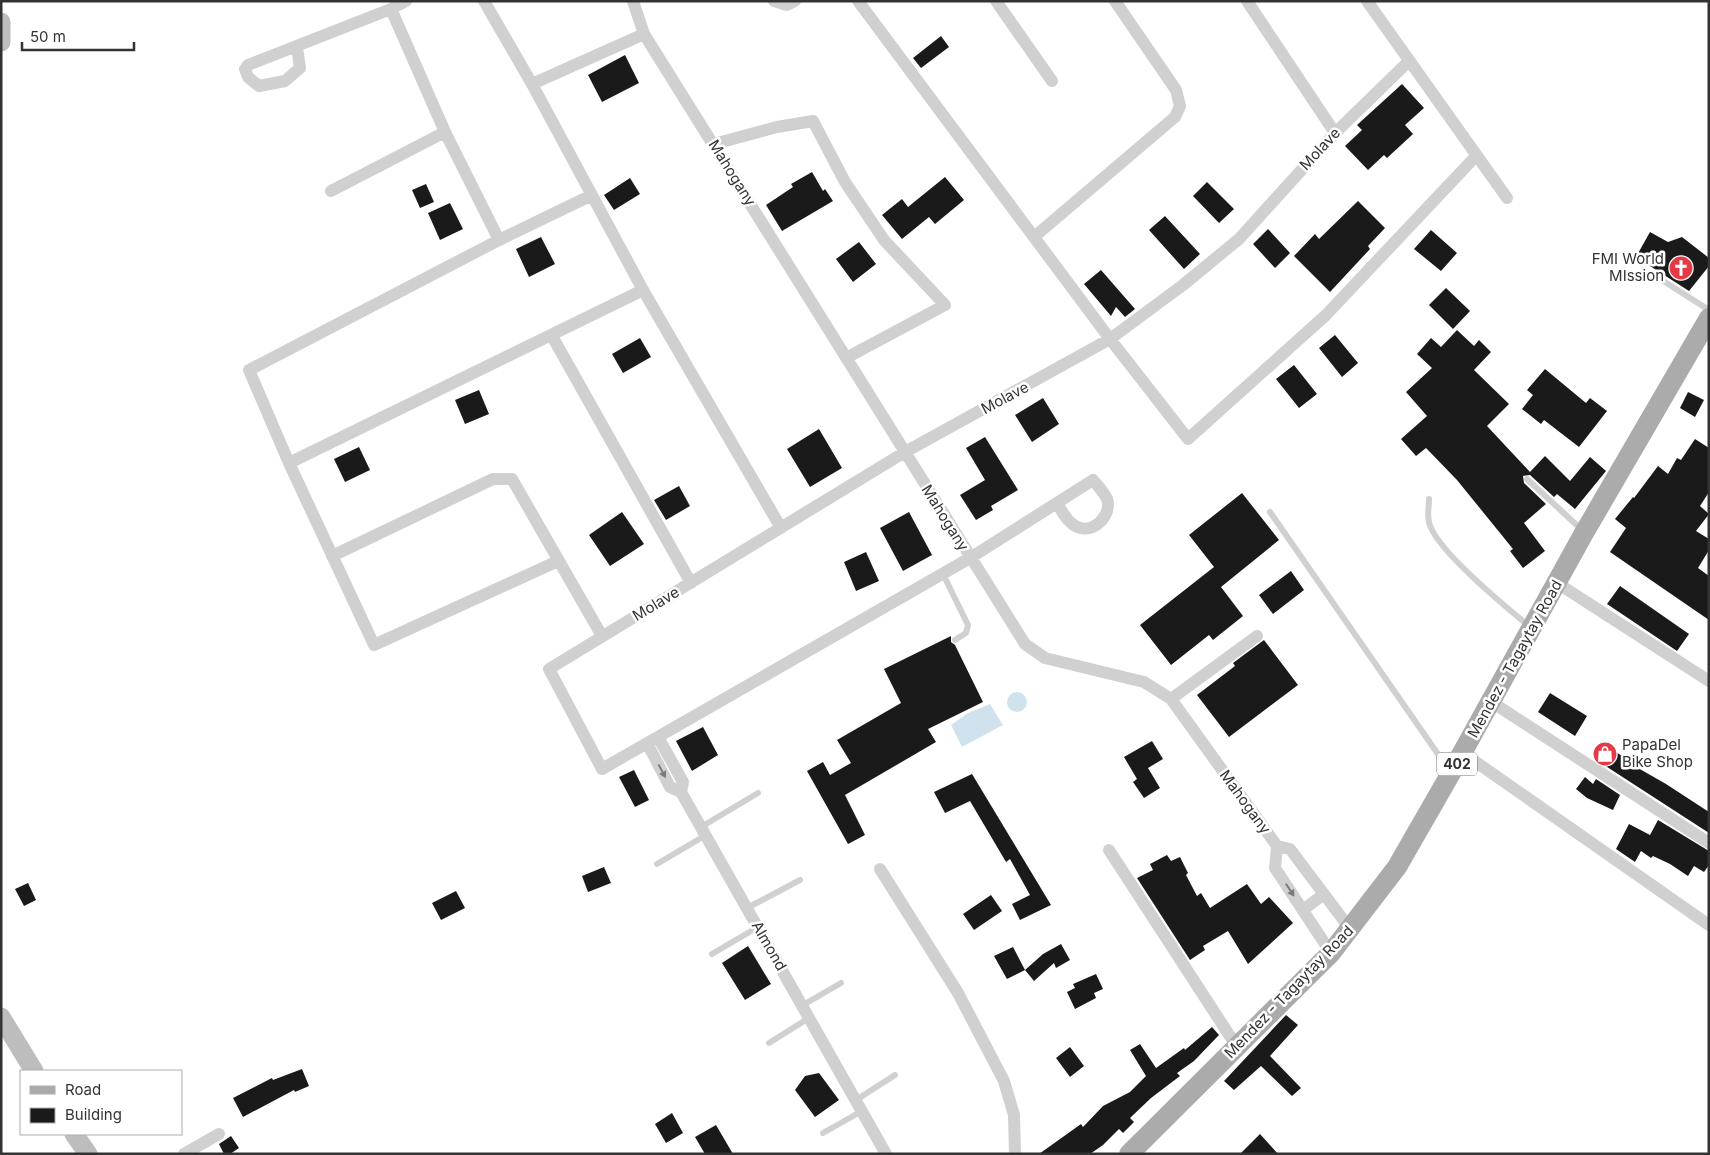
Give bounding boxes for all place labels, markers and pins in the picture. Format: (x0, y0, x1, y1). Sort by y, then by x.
place label: FMI World MIssion (1592, 249, 1664, 285)
church icon: FMI World MIssion (1668, 255, 1694, 281)
place label: PapaDel Bike Shop (1622, 735, 1693, 771)
shop icon: PapaDel Bike Shop (1592, 741, 1618, 767)

